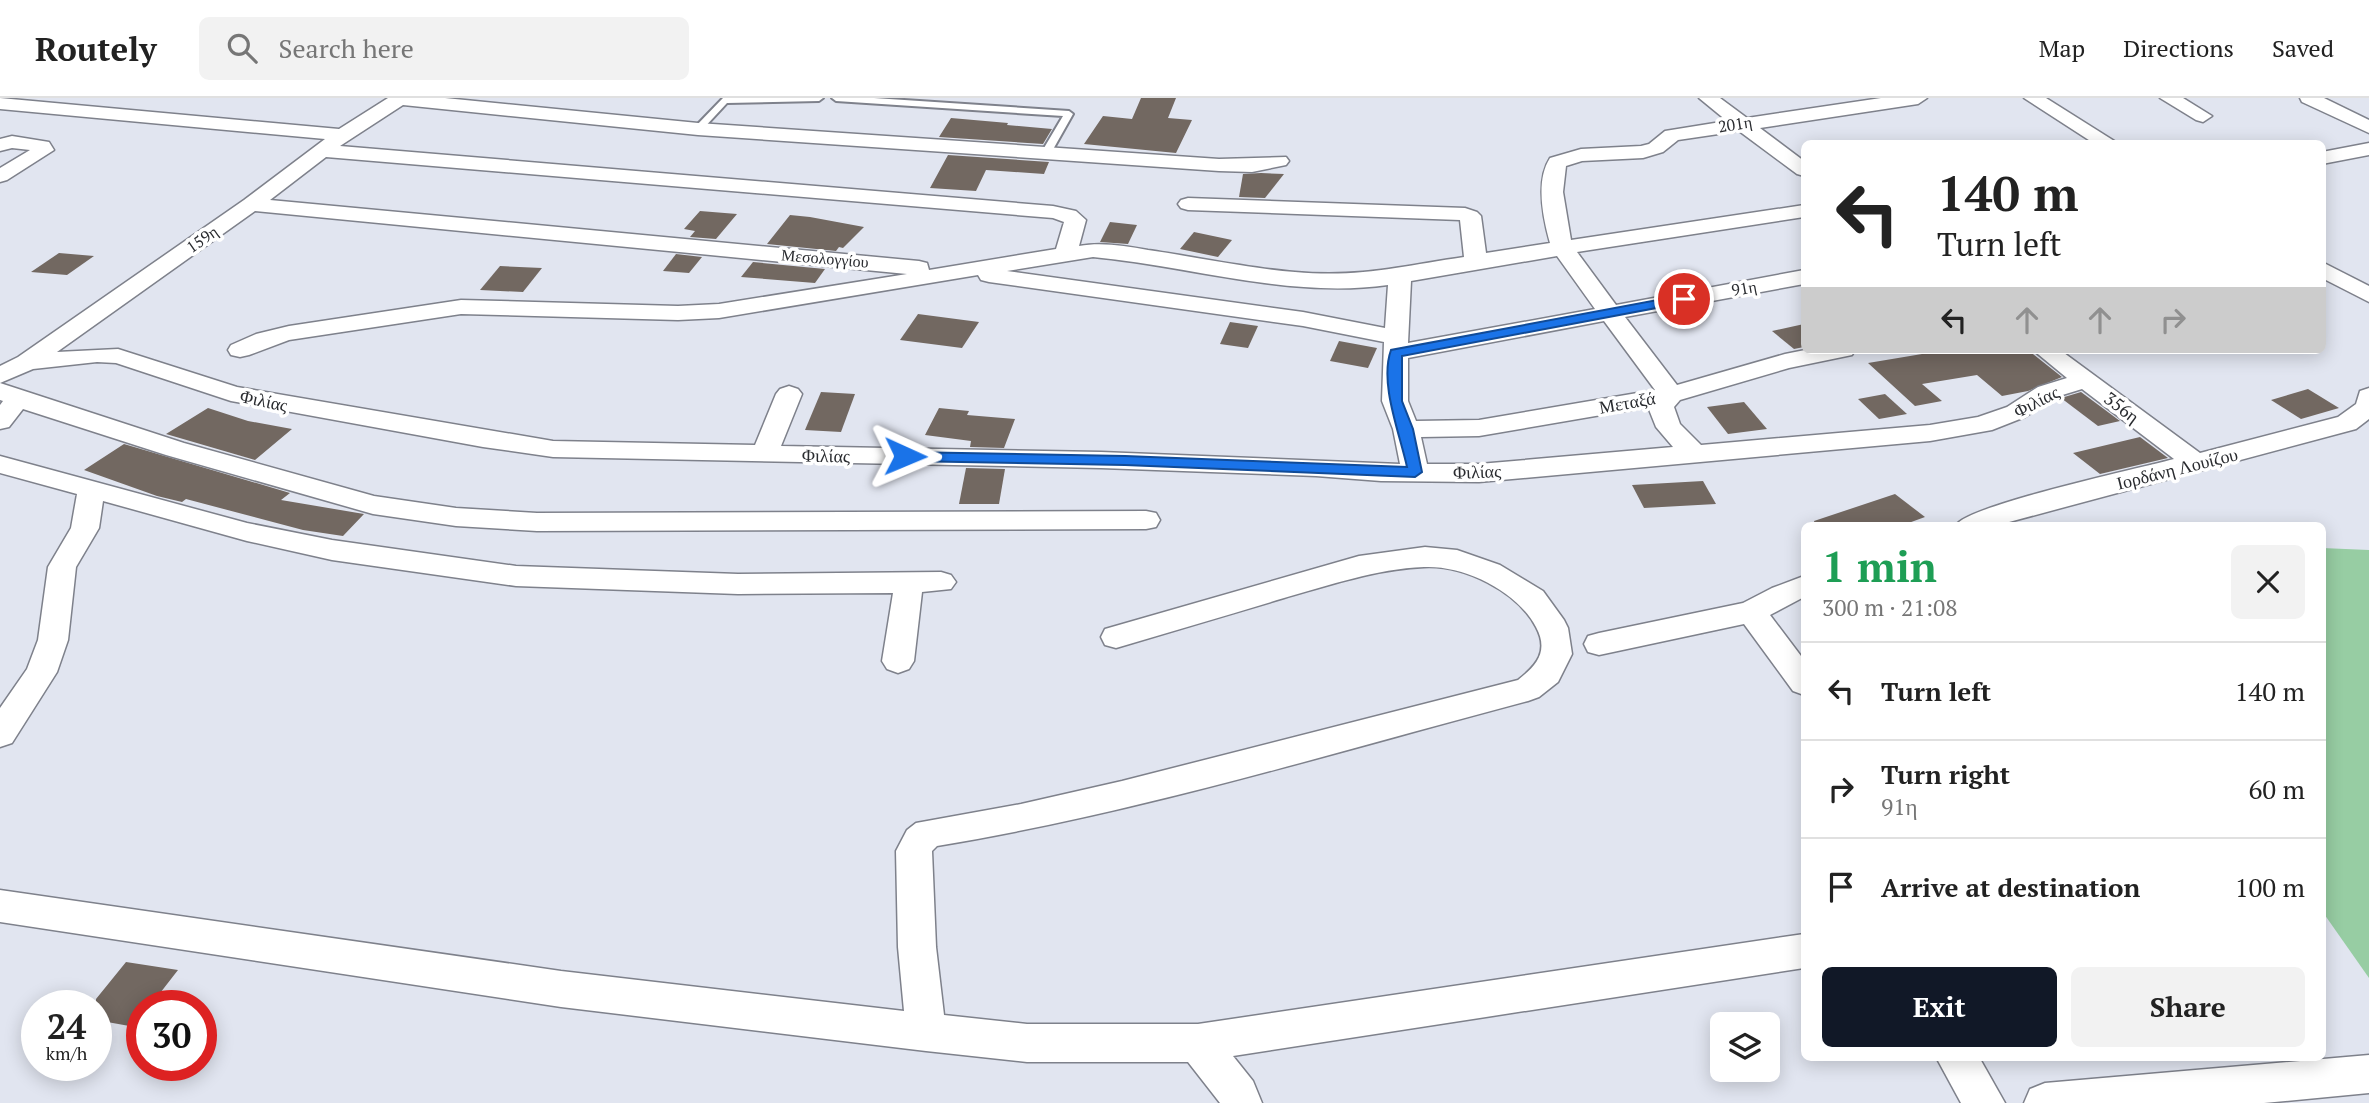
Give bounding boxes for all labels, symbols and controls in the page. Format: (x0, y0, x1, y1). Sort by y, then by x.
search box (199, 17, 689, 80)
text: Routely (35, 27, 157, 70)
icon: search (223, 29, 261, 67)
text: Search here (279, 31, 414, 65)
text: Map (2039, 32, 2085, 64)
text: Directions (2123, 32, 2234, 64)
text: Saved (2272, 32, 2334, 64)
street label: 201η (1717, 110, 1753, 138)
text: 140 m (1937, 160, 2079, 225)
icon: left (1822, 168, 1913, 259)
street label: 159η (182, 220, 222, 258)
text: Turn left (1937, 223, 2061, 265)
street label: Μεσολογγίου (780, 243, 870, 273)
pin (1654, 269, 1714, 329)
street label: 91η (1730, 275, 1758, 301)
icon: arrive (1665, 280, 1703, 318)
icon: left (1935, 301, 1973, 339)
icon: ahead (2008, 301, 2046, 339)
icon: ahead (2081, 301, 2119, 339)
icon: right (2154, 301, 2192, 339)
street label: Φιλίας (2009, 379, 2063, 423)
street label: Φιλίας (238, 383, 290, 417)
street label: Μεταξά (1597, 385, 1658, 419)
street label: 356η (2100, 386, 2144, 428)
position arrow (868, 419, 942, 493)
street label: Ιορδάνη Λουίζου (2114, 441, 2240, 495)
street label: Φιλίας (802, 443, 850, 467)
street label: Φιλίας (1453, 458, 1501, 484)
text: 1 min (1822, 538, 1937, 594)
button: close (2231, 545, 2305, 619)
text: 300 m · 21:08 (1822, 592, 1957, 623)
icon: left (1822, 672, 1860, 710)
text: Turn left (1881, 674, 1991, 708)
text: 140 m (2235, 674, 2305, 708)
text: Turn right (1881, 757, 2010, 791)
icon: right (1822, 770, 1860, 808)
text: 60 m (2249, 772, 2305, 806)
text: 91η (1881, 791, 1918, 822)
icon: arrive (1822, 868, 1860, 906)
text: Arrive at destination (1881, 870, 2140, 904)
text: 100 m (2235, 870, 2305, 904)
button: Exit (1822, 967, 2057, 1047)
button: Share (2071, 967, 2305, 1047)
speed limit sign: 30 (126, 990, 217, 1081)
text: 24 (47, 1003, 86, 1049)
map controls (1710, 1012, 1780, 1082)
button: layers (1710, 1012, 1780, 1082)
text: km/h (46, 1041, 87, 1065)

